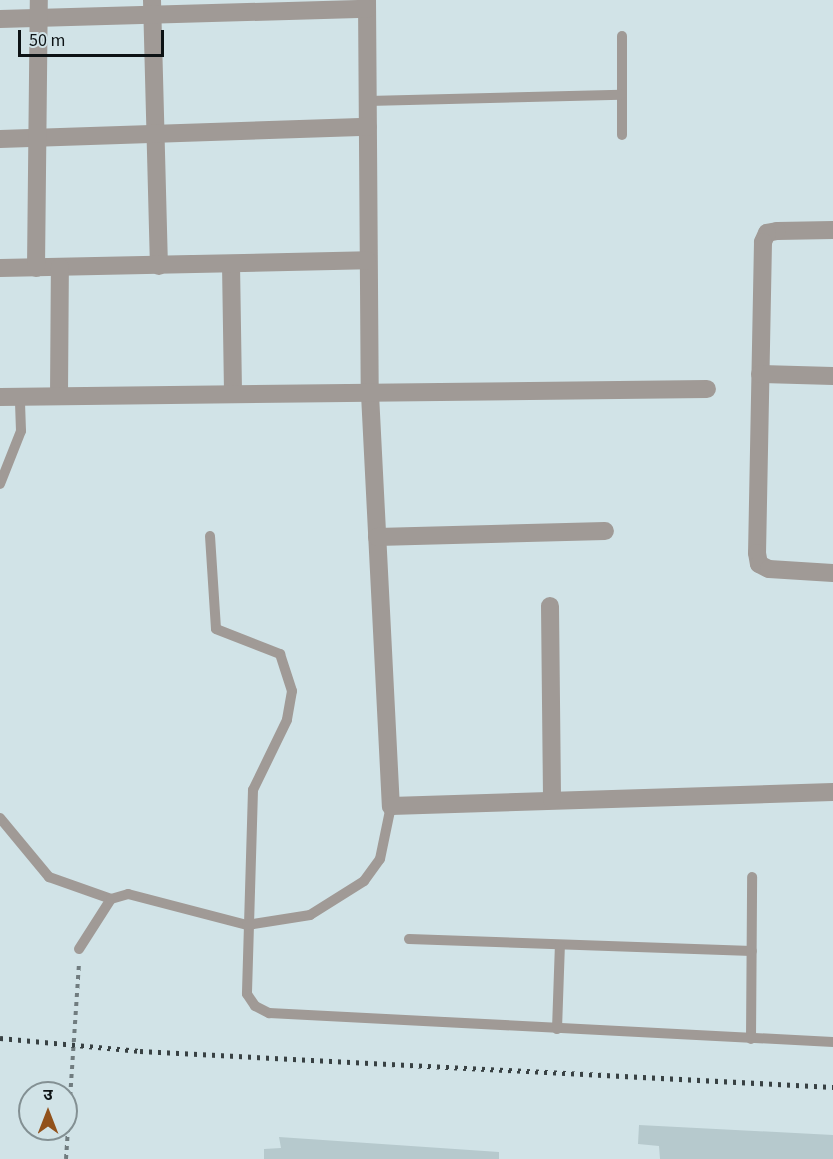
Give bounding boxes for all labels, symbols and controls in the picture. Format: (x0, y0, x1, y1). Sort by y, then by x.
scale bar (21, 18, 166, 56)
text: 50 m (29, 28, 65, 53)
north arrow (18, 1081, 78, 1141)
text: उ (43, 1084, 53, 1106)

